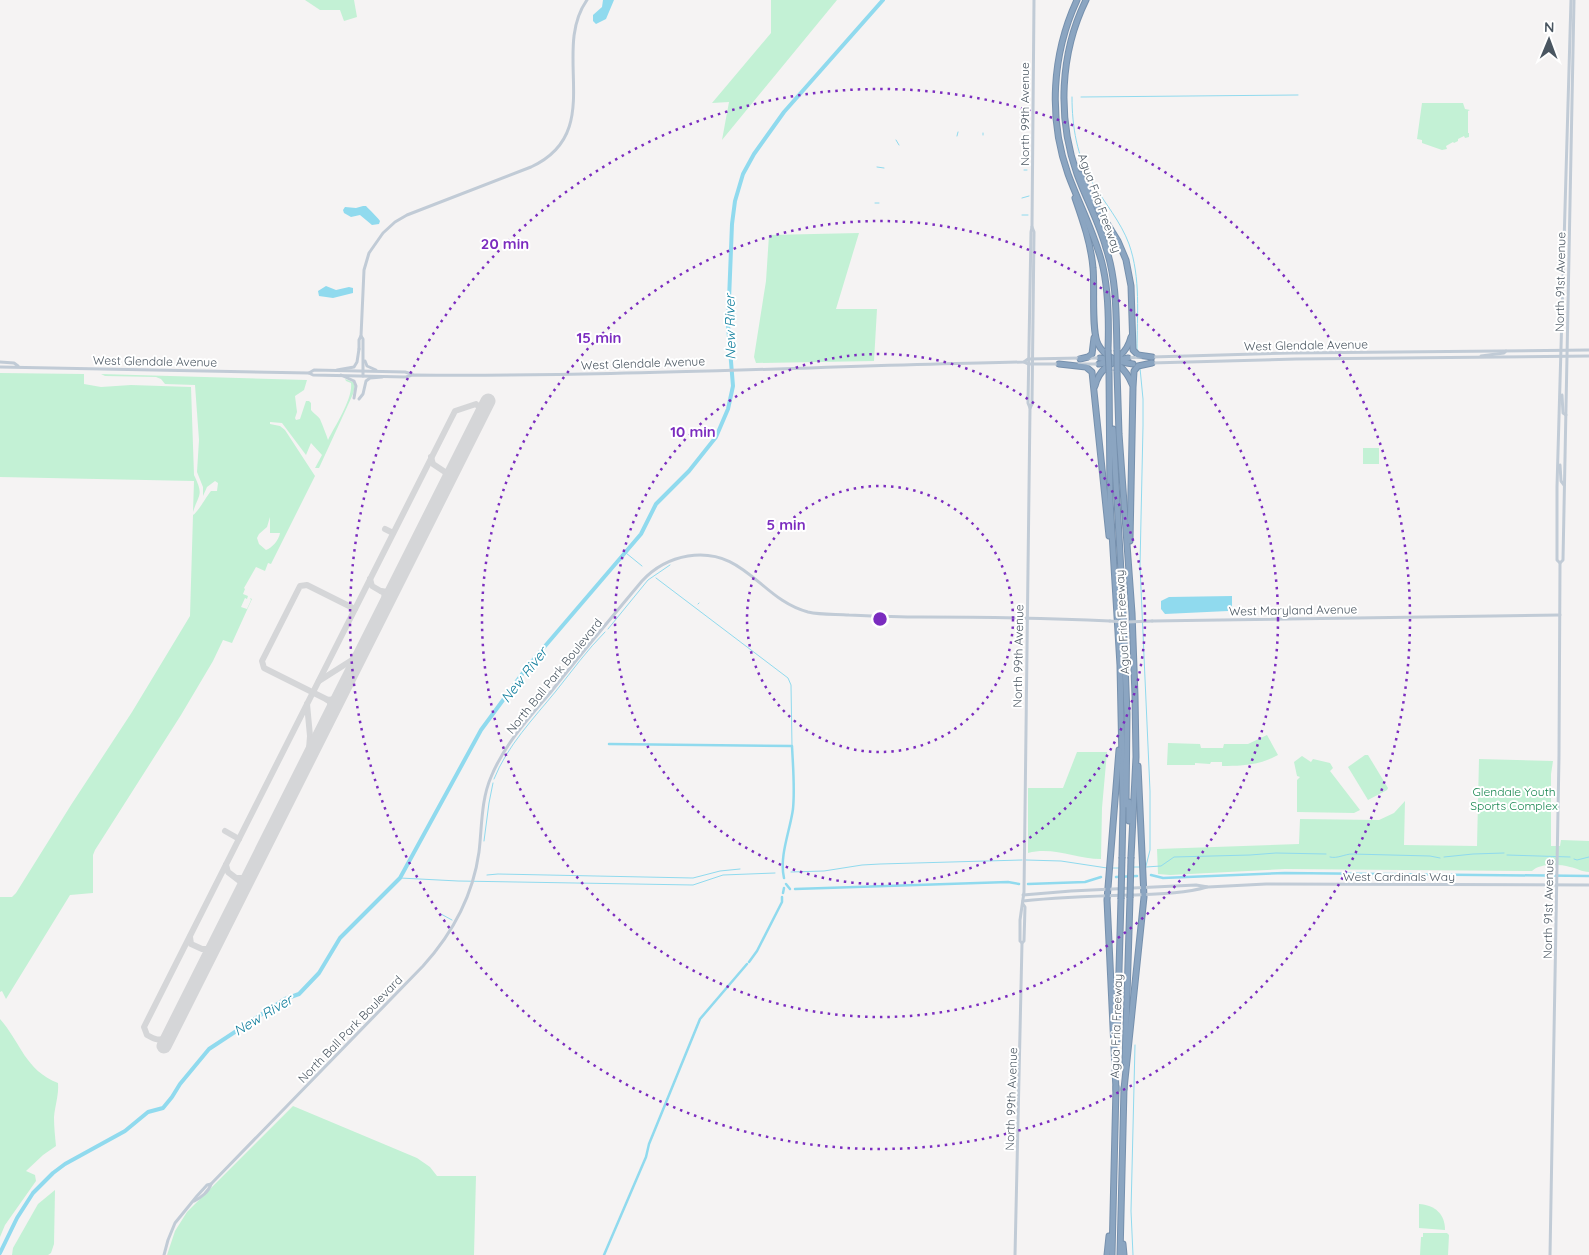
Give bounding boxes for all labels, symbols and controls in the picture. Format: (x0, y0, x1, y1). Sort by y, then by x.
north arrow (1524, 15, 1574, 65)
text: N (1544, 18, 1555, 36)
street label: North 99th Avenue (1017, 62, 1032, 166)
street label: Agua Fria Freeway (1075, 151, 1125, 255)
street label: North 91st Avenue (1552, 232, 1568, 332)
text: 20 min (481, 234, 529, 253)
water label: New River (720, 293, 740, 360)
text: 15 min (577, 328, 622, 347)
street label: West Glendale Avenue (1244, 336, 1368, 354)
street label: West Glendale Avenue (93, 352, 217, 370)
street label: West Glendale Avenue (581, 353, 706, 373)
text: 10 min (670, 422, 716, 441)
text: 5 min (766, 515, 806, 534)
street label: Agua Fria Freeway (1112, 569, 1132, 675)
street label: West Maryland Avenue (1229, 601, 1358, 619)
street label: North 99th Avenue (1010, 604, 1026, 708)
centre of rings (871, 610, 889, 628)
street label: North Ball Park Boulevard (503, 615, 605, 737)
water label: New River (497, 642, 552, 706)
park label: Glendale Youth Sports Complex (1470, 784, 1558, 813)
street label: North 91st Avenue (1540, 859, 1556, 959)
street label: West Cardinals Way (1343, 869, 1455, 884)
street label: North Ball Park Boulevard (295, 972, 405, 1086)
street label: Agua Fria Freeway (1107, 973, 1125, 1079)
water label: New River (230, 990, 297, 1040)
street label: North 99th Avenue (1002, 1047, 1020, 1151)

